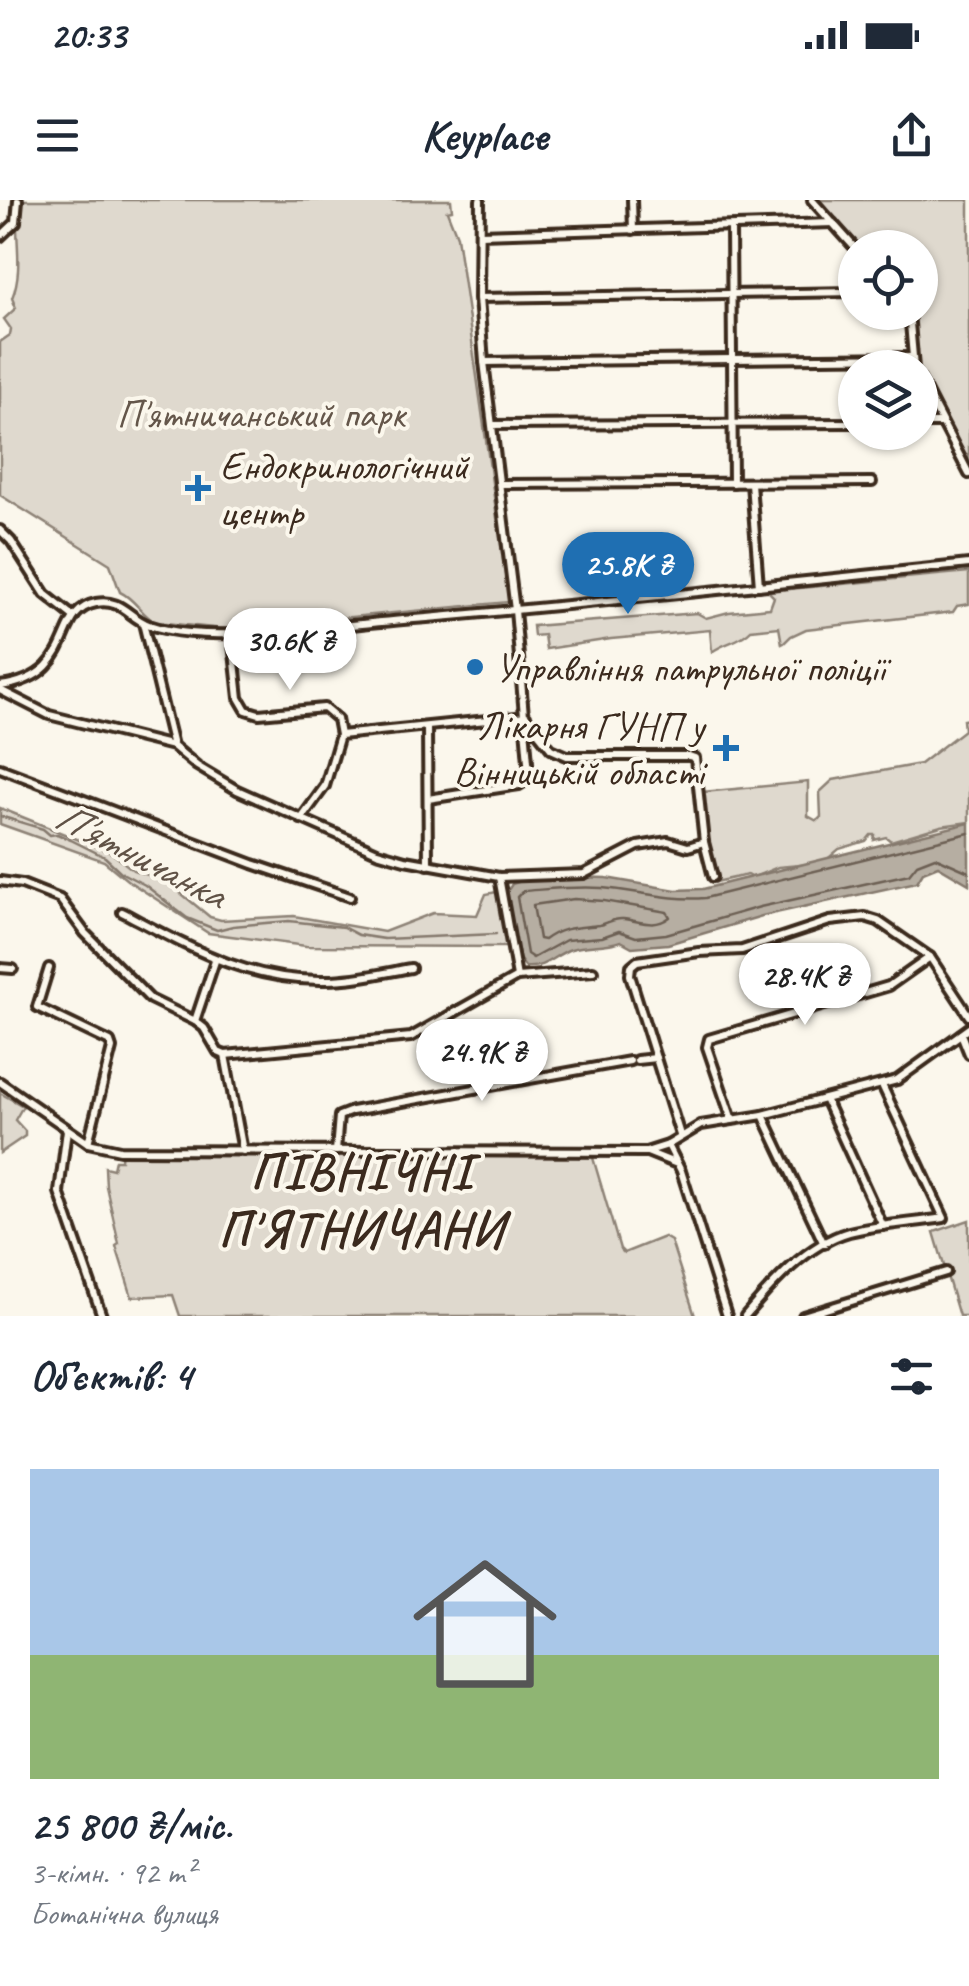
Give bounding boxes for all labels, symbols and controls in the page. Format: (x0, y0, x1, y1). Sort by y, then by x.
text: 20:33 (50, 12, 126, 59)
text: Keyplace (421, 107, 548, 164)
icon: menu (30, 108, 85, 163)
icon: share (884, 108, 939, 163)
map controls (838, 230, 938, 450)
button: locate (838, 230, 938, 330)
button: layers (838, 350, 938, 450)
park label: П'ятничанський парк (117, 389, 408, 439)
place label: Ендокринологічний центр (220, 441, 470, 537)
marker: Ендокринологічний центр (185, 475, 211, 501)
pin: 25.8K ₴ (536, 532, 720, 617)
text: 25.8K ₴ (584, 544, 672, 585)
pin: 30.6K ₴ (198, 608, 382, 693)
text: 30.6K ₴ (246, 620, 334, 661)
place label: Управління патрульної поліції (495, 643, 893, 693)
marker: Управління патрульної поліції (464, 656, 486, 678)
place label: Лікарня ГУНП у Вінницькій області (454, 701, 709, 797)
marker: Лікарня ГУНП у Вінницькій області (713, 735, 739, 761)
water label: П'ятничанка (46, 790, 238, 922)
pin: 28.4K ₴ (713, 943, 897, 1028)
text: 28.4K ₴ (761, 955, 849, 996)
pin: 24.9K ₴ (390, 1019, 574, 1104)
text: 24.9K ₴ (438, 1031, 526, 1072)
district label: ПІВНІЧНІ П'ЯТНИЧАНИ (218, 1140, 512, 1261)
icon: filters (884, 1349, 939, 1404)
text: Об’єктів: 4 (30, 1350, 192, 1403)
icon: home (395, 1534, 575, 1714)
text: 25 800 ₴/міс. (30, 1799, 232, 1852)
text: 3-кімн. · 92 m² (30, 1852, 195, 1893)
text: Ботанічна вулиця (30, 1893, 218, 1934)

